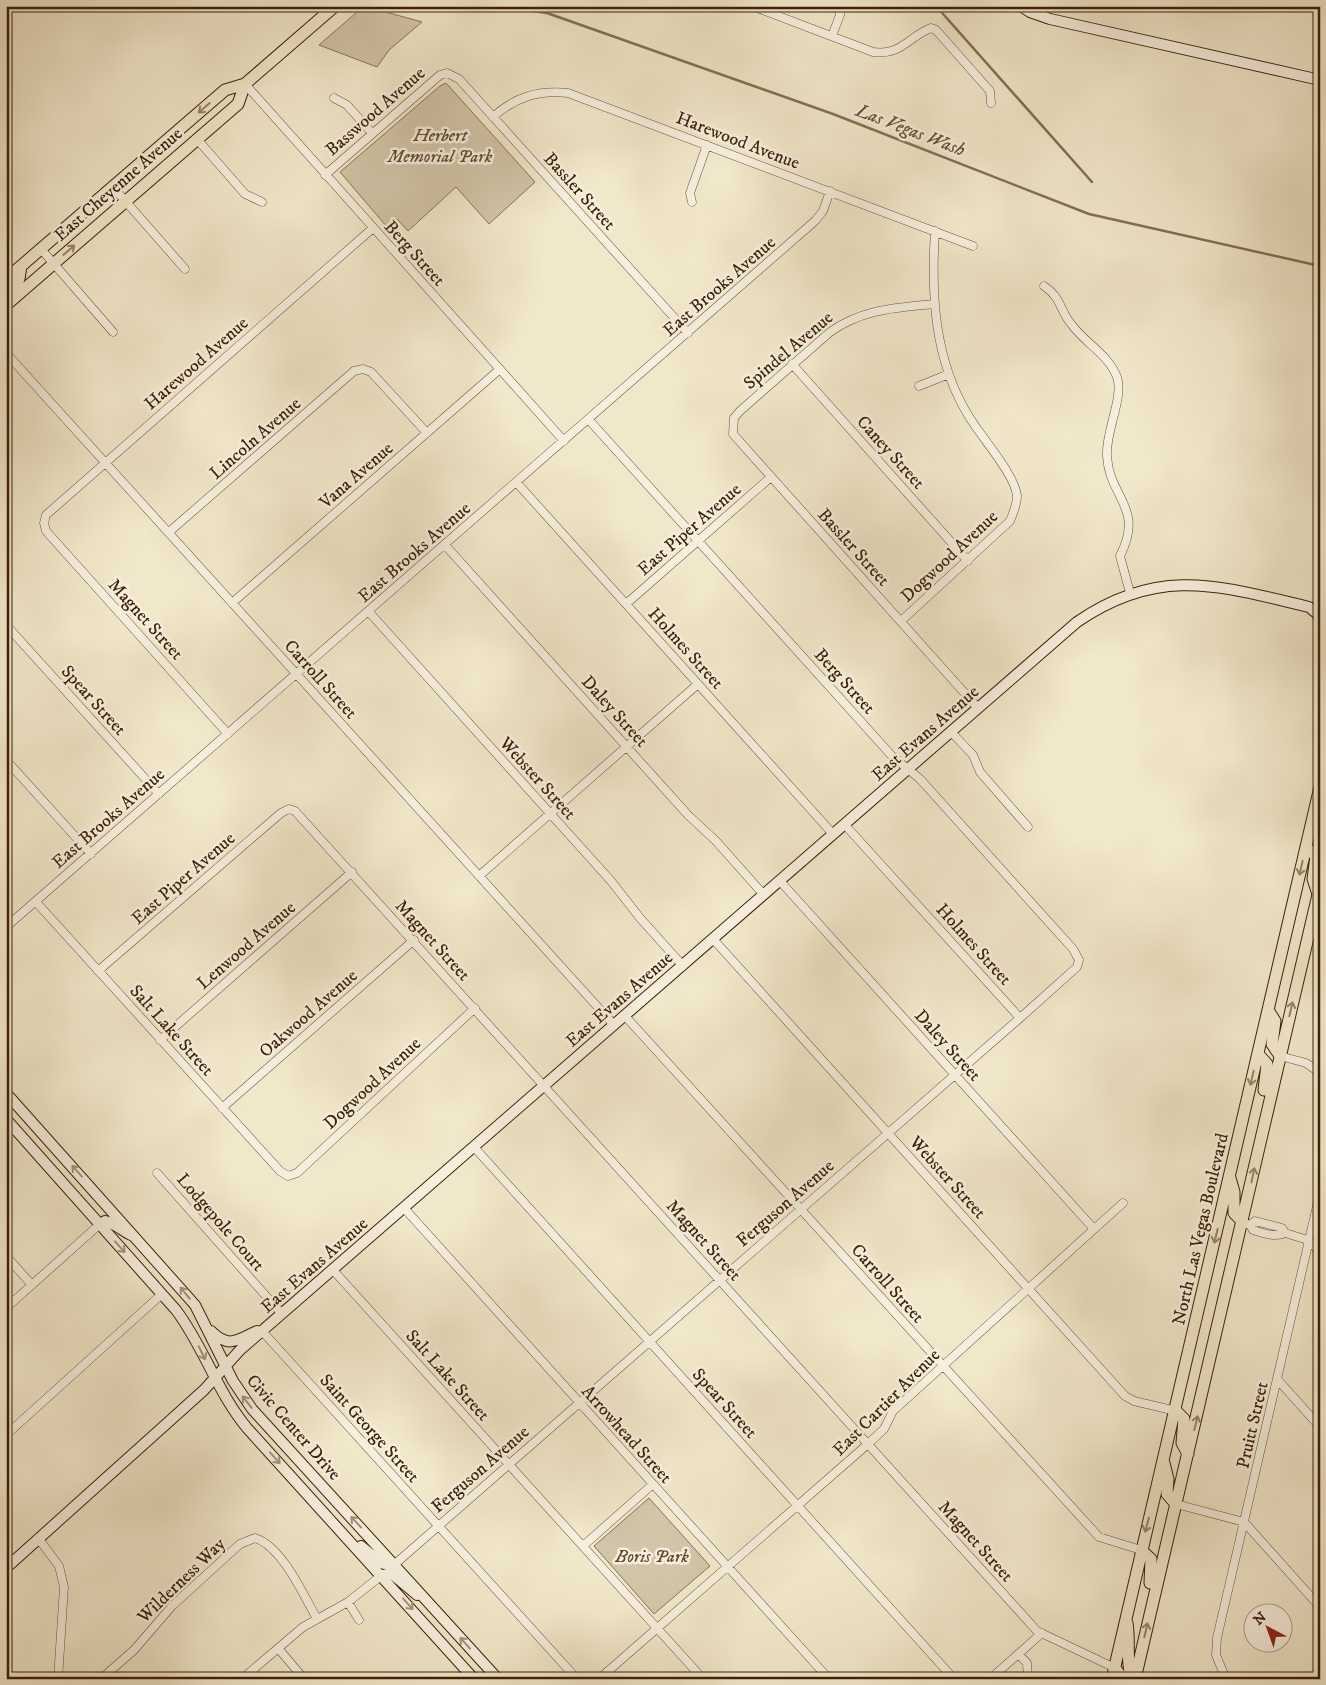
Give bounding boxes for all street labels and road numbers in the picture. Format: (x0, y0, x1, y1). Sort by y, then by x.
street label: Basswood Avenue (321, 63, 430, 161)
street label: Harewood Avenue (673, 107, 803, 175)
street label: East Cheyenne Avenue (50, 123, 187, 246)
street label: Bassler Street (539, 148, 620, 235)
street label: Berg Street (379, 216, 450, 291)
street label: East Brooks Avenue (659, 232, 781, 342)
street label: Spindel Avenue (739, 307, 838, 395)
street label: Harewood Avenue (140, 313, 253, 415)
street label: Lincoln Avenue (205, 393, 306, 484)
street label: Caney Street (852, 411, 929, 494)
street label: Vana Avenue (314, 438, 398, 514)
street label: East Piper Avenue (633, 479, 746, 581)
street label: East Brooks Avenue (354, 498, 476, 608)
street label: Bassler Street (813, 504, 894, 591)
street label: Dogwood Avenue (896, 506, 1003, 607)
street label: Magnet Street (103, 574, 188, 665)
street label: Holmes Street (643, 603, 728, 694)
street label: Carroll Street (279, 636, 362, 724)
street label: Berg Street (809, 644, 880, 719)
street label: Spear Street (56, 661, 131, 740)
street label: Daley Street (576, 671, 652, 752)
street label: East Evans Avenue (867, 681, 984, 786)
street label: Webster Street (494, 732, 580, 825)
street label: East Brooks Avenue (48, 764, 170, 874)
street label: East Piper Avenue (127, 828, 240, 930)
street label: Magnet Street (390, 895, 475, 986)
street label: Lenwood Avenue (193, 897, 300, 995)
street label: Holmes Street (931, 899, 1016, 990)
street label: East Evans Avenue (561, 947, 678, 1052)
street label: Oakwood Avenue (255, 965, 362, 1062)
street label: Salt Lake Street (125, 980, 218, 1081)
street label: Daley Street (909, 1005, 985, 1086)
street label: Dogwood Avenue (319, 1033, 426, 1134)
street label: Webster Street (904, 1131, 990, 1224)
street label: North Las Vegas Boulevard (1168, 1131, 1234, 1327)
street label: Ferguson Avenue (732, 1155, 839, 1252)
street label: Lodgepole Court (172, 1169, 269, 1277)
street label: Magnet Street (661, 1195, 746, 1286)
street label: East Evans Avenue (256, 1213, 373, 1318)
street label: Carroll Street (846, 1240, 929, 1328)
street label: Salt Lake Street (401, 1325, 494, 1426)
street label: East Cartier Avenue (828, 1344, 945, 1461)
street label: Spear Street (687, 1364, 762, 1443)
street label: Civic Center Drive (241, 1370, 345, 1485)
street label: Saint George Street (315, 1370, 424, 1488)
street label: Pruitt Street (1232, 1379, 1274, 1471)
street label: Arrowhead Street (576, 1381, 676, 1489)
street label: Ferguson Avenue (427, 1421, 534, 1518)
street label: Magnet Street (933, 1496, 1018, 1587)
street label: Wilderness Way (132, 1533, 231, 1629)

